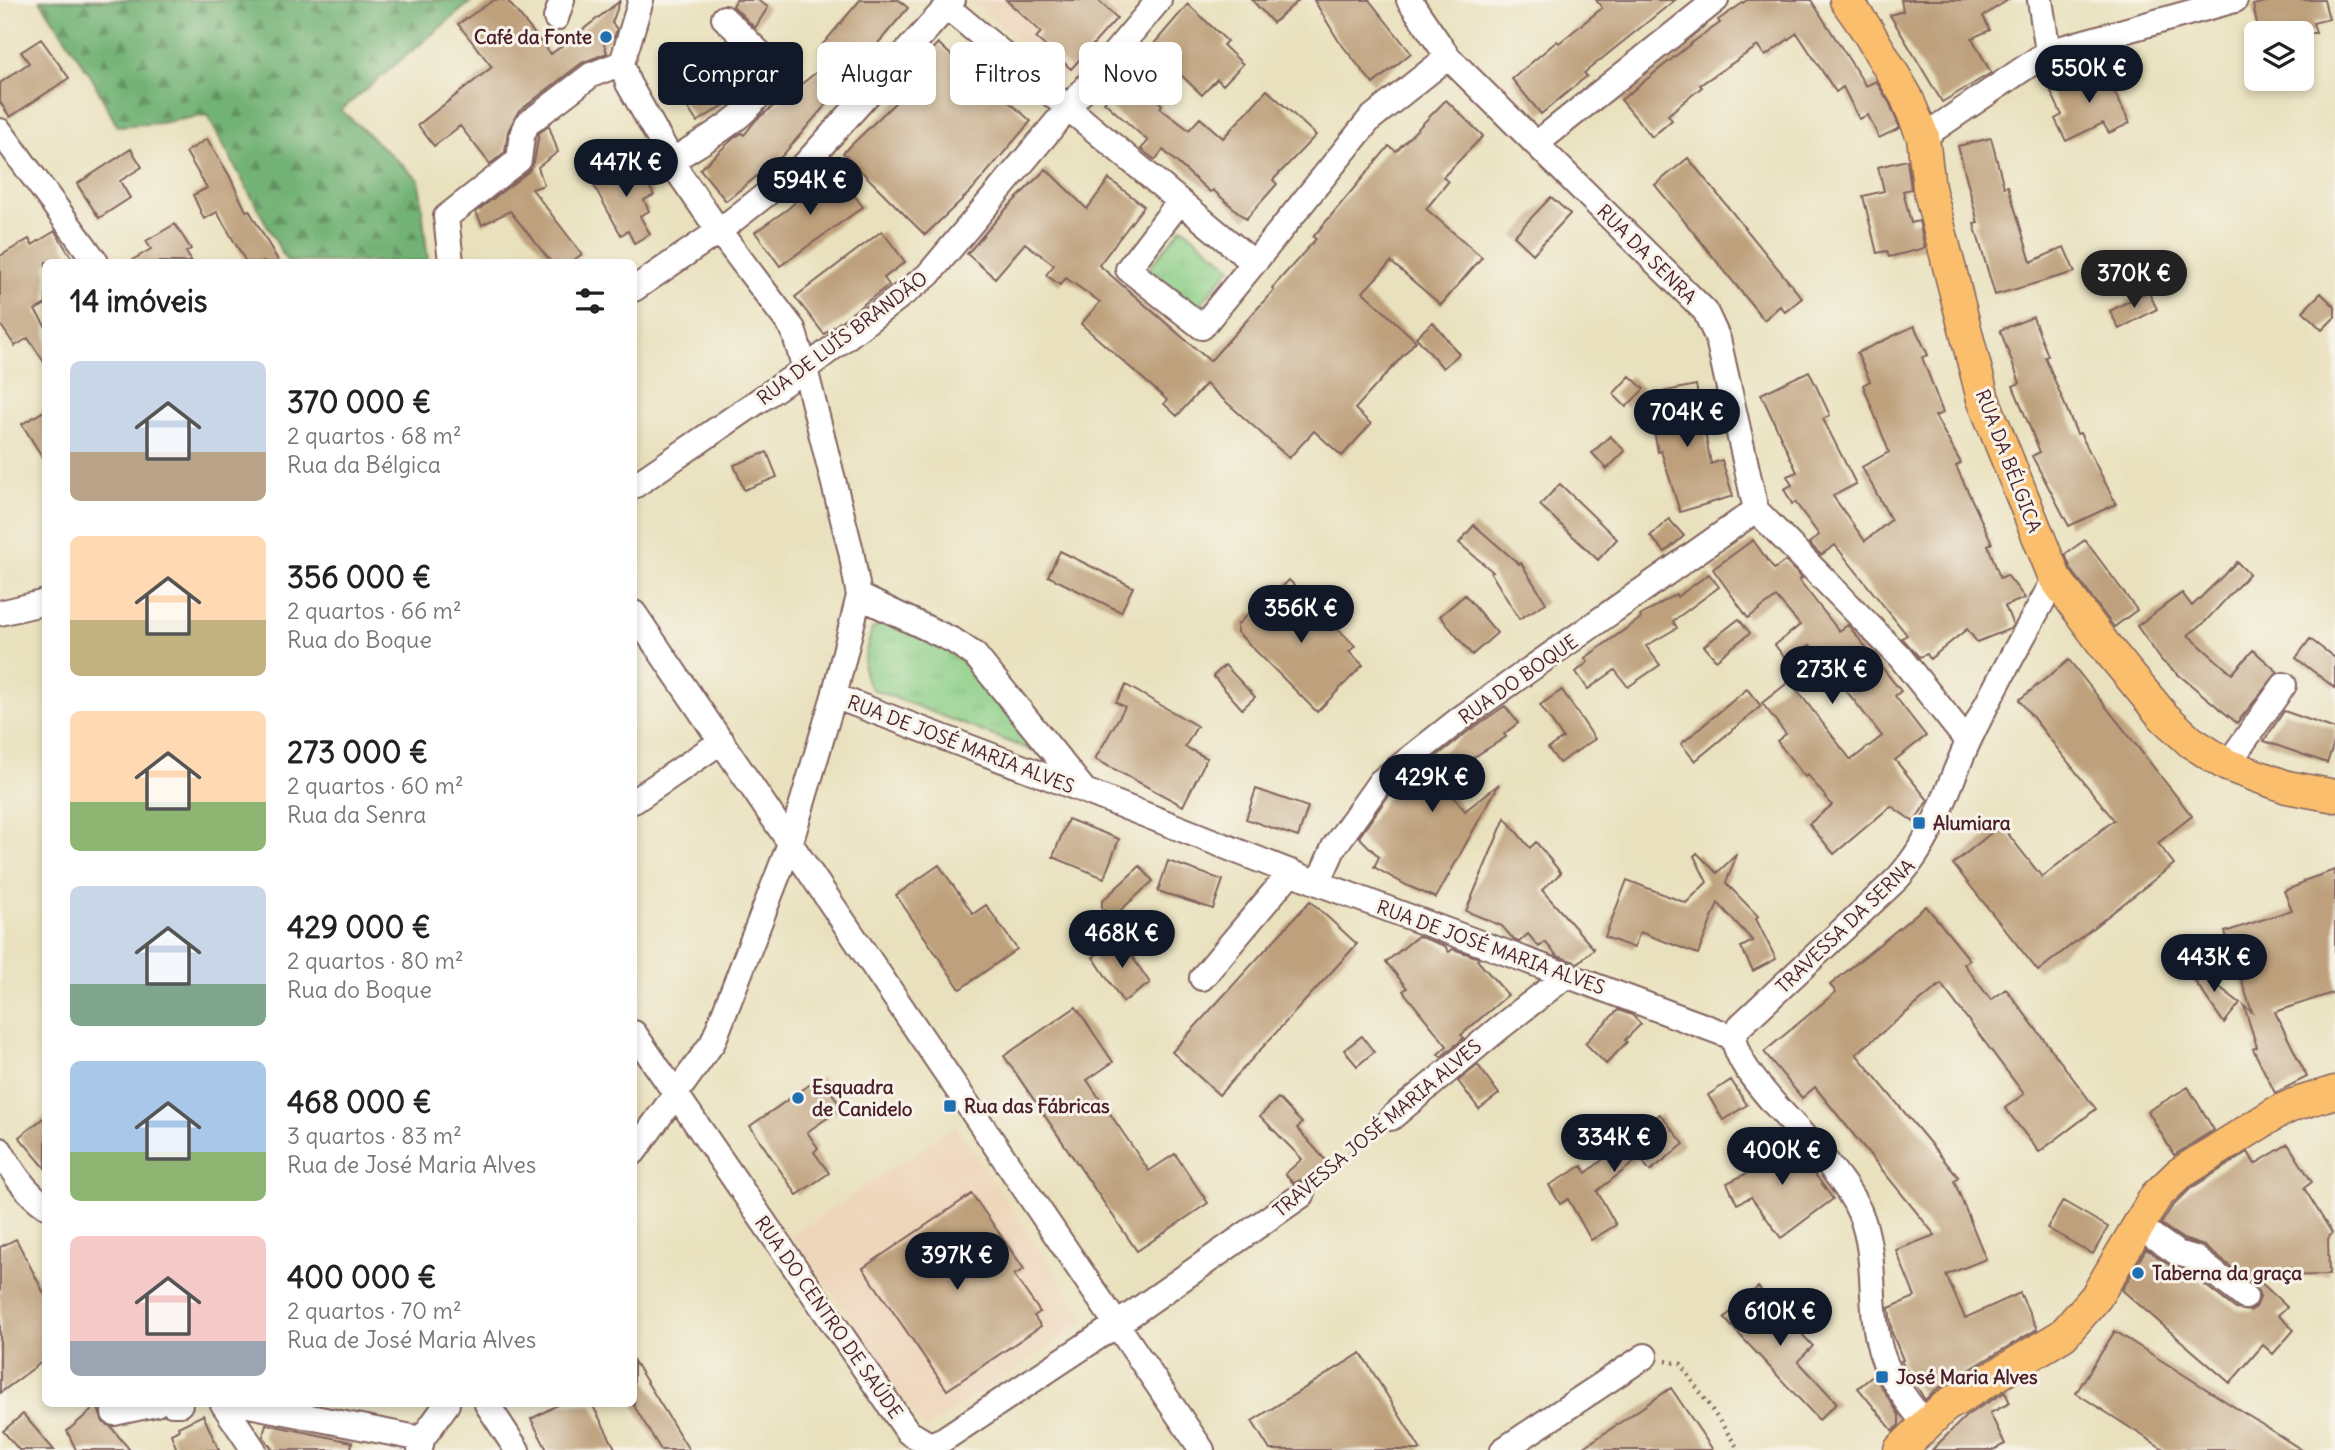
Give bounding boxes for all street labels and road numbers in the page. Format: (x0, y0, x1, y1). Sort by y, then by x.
street label: RUA DA SENRA (1592, 199, 1702, 309)
street label: RUA DE LUÍS BRANDÃO (751, 265, 932, 410)
street label: RUA DA BÉLGICA (1971, 386, 2047, 536)
street label: RUA DO BOQUE (1454, 629, 1582, 729)
street label: RUA DE JOSÉ MARIA ALVES (844, 690, 1078, 798)
street label: TRAVESSA DA SERNA (1771, 854, 1919, 998)
street label: RUA DE JOSÉ MARIA ALVES (1374, 894, 1608, 1000)
street label: TRAVESSA JOSÉ MARIA ALVES (1268, 1034, 1486, 1222)
street label: RUA DO CENTRO DE SAÚDE (750, 1211, 908, 1423)

